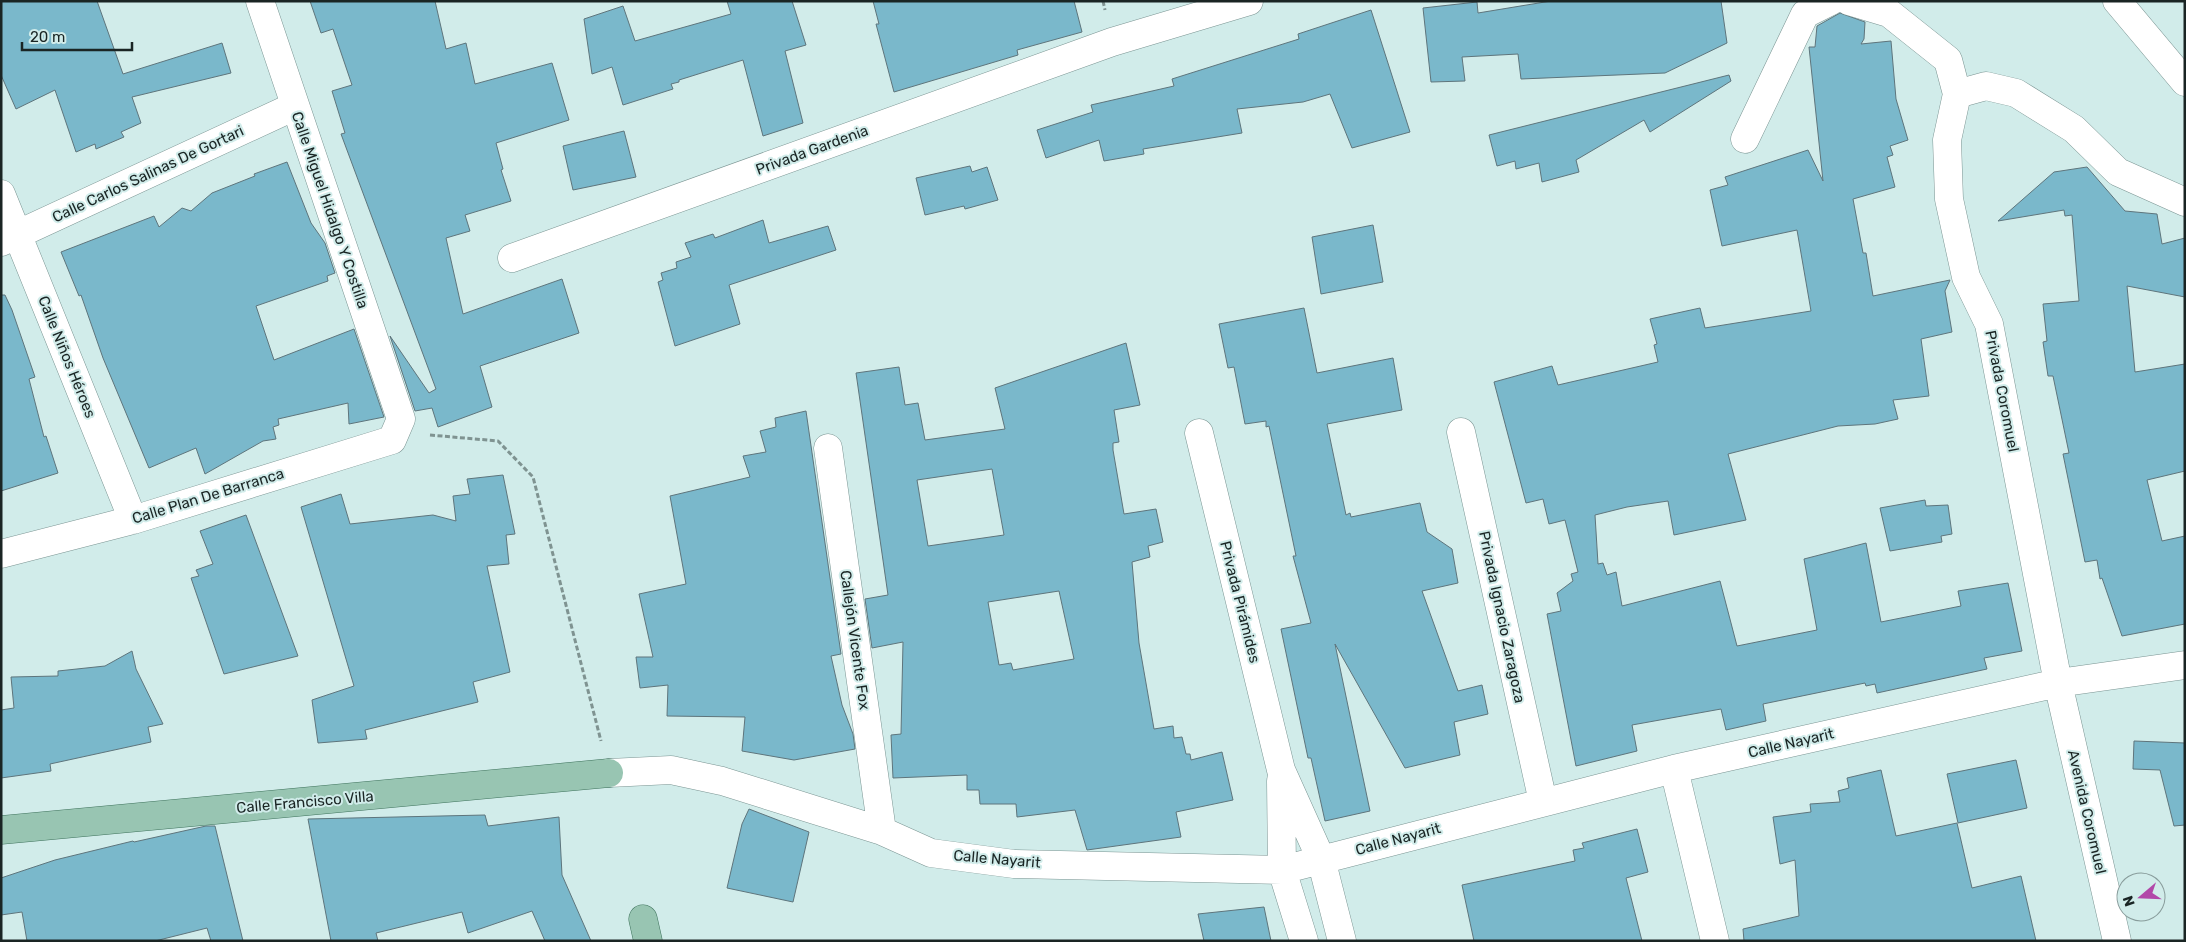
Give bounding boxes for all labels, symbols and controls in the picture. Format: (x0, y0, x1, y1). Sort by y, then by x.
scale bar (22, 20, 132, 52)
text: 20 m (30, 28, 65, 46)
street label: Calle Miguel Hidalgo Y Costilla (288, 109, 372, 311)
street label: Privada Gardenia (753, 121, 871, 179)
street label: Calle Carlos Salinas De Gortari (49, 122, 247, 226)
street label: Calle Niños Héroes (34, 293, 100, 421)
street label: Privada Coromuel (1981, 329, 2023, 453)
street label: Calle Plan De Barranca (130, 464, 286, 528)
street label: Privada Ignacio Zaragoza (1475, 529, 1529, 705)
street label: Privada Pirámides (1216, 539, 1264, 665)
street label: Callejón Vicente Fox (836, 569, 874, 711)
street label: Calle Nayarit (1746, 724, 1836, 762)
street label: Avenida Coromuel (2064, 748, 2110, 876)
street label: Calle Francisco Villa (236, 787, 374, 817)
street label: Calle Nayarit (1353, 819, 1443, 859)
street label: Calle Nayarit (953, 846, 1042, 872)
north arrow (2116, 872, 2166, 922)
text: N (2120, 894, 2139, 909)

